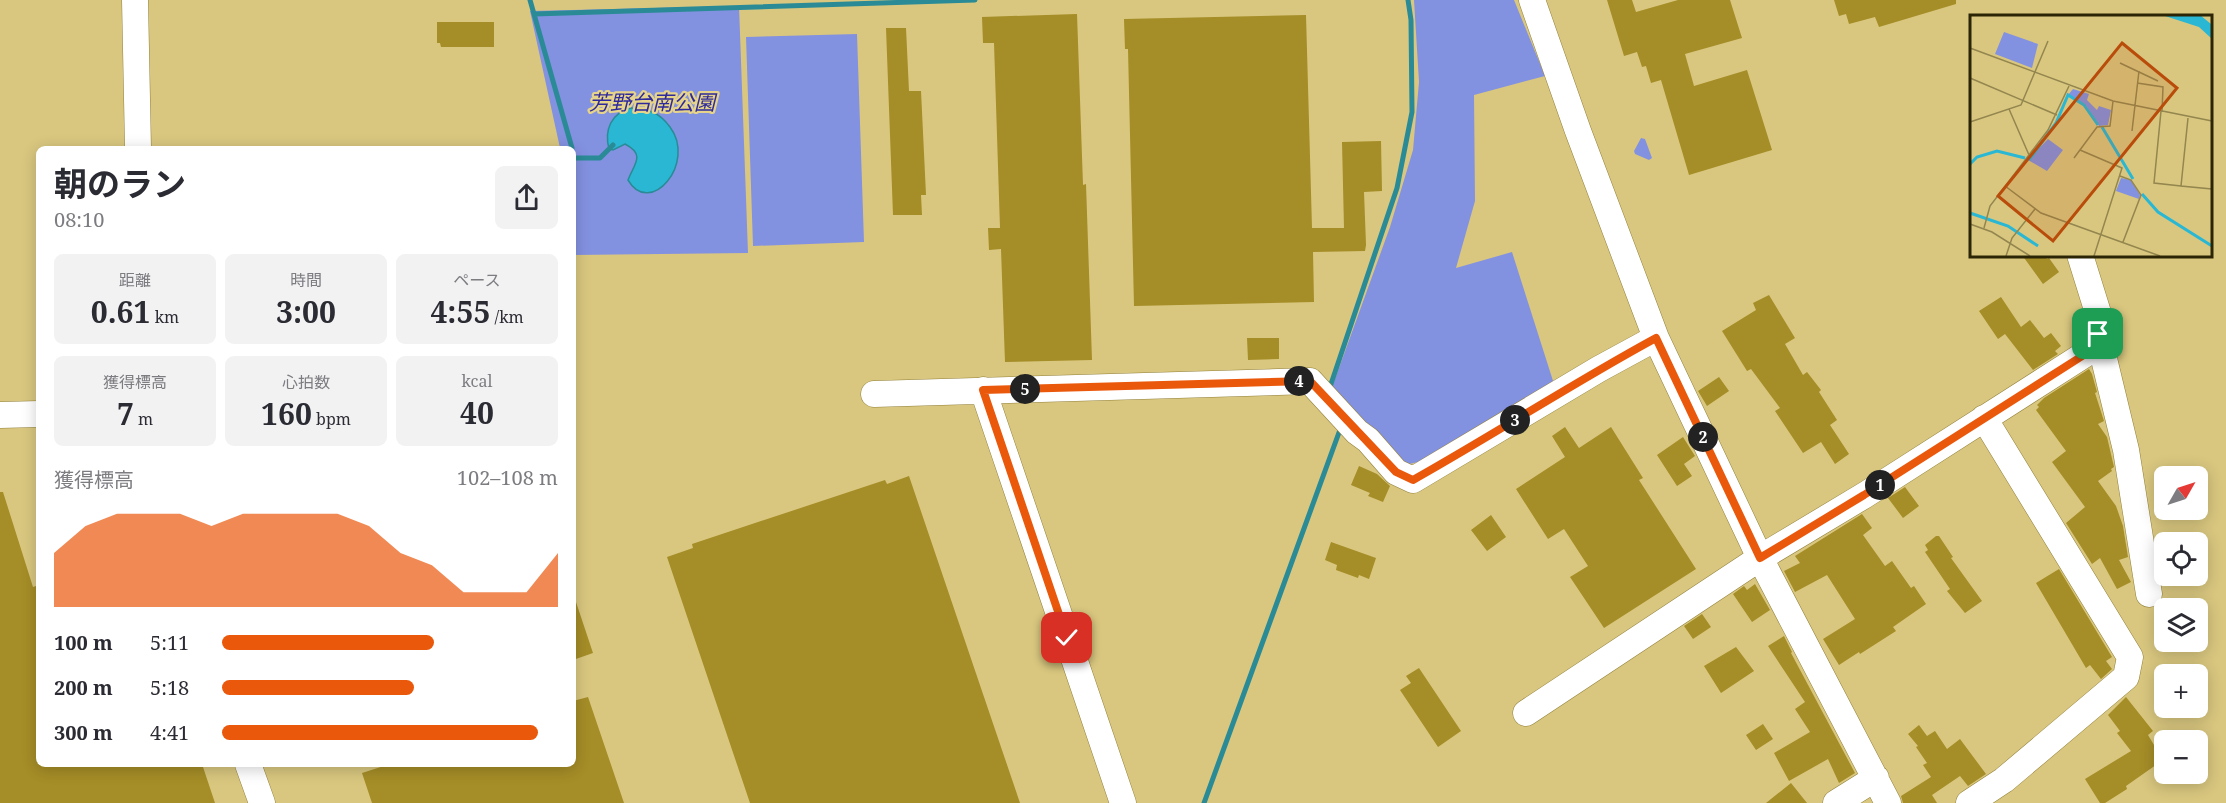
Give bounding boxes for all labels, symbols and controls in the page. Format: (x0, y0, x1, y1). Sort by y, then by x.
inset map (1970, 15, 2211, 256)
park label: 芳野台南公園 (589, 88, 718, 116)
text: 朝のラン (54, 161, 186, 206)
button: share (495, 166, 558, 229)
text: 08:10 (54, 206, 104, 233)
text: 距離 (119, 269, 151, 291)
text: 時間 (290, 269, 322, 291)
text: ペース (453, 269, 501, 291)
text: 0.61 (91, 291, 151, 332)
text: 3:00 (276, 291, 336, 332)
text: 4:55 (430, 291, 490, 332)
text: km (151, 306, 179, 328)
text: /km (490, 306, 524, 328)
pin (2072, 308, 2123, 359)
icon: arrive (2081, 317, 2114, 350)
pin: 4 (1284, 366, 1314, 396)
text: kcal (462, 370, 492, 392)
text: 4 (1294, 370, 1304, 392)
text: 獲得標高 (103, 371, 167, 393)
text: 心拍数 (282, 371, 330, 393)
pin: 5 (1010, 374, 1040, 404)
text: 5 (1020, 378, 1030, 400)
text: 40 (460, 392, 494, 433)
text: 7 (117, 393, 134, 434)
text: 160 (261, 393, 312, 434)
pin: 3 (1500, 405, 1530, 435)
text: m (134, 408, 153, 430)
text: bpm (312, 408, 351, 430)
text: 3 (1510, 409, 1520, 431)
pin: 2 (1688, 422, 1718, 452)
text: 2 (1698, 426, 1708, 448)
text: 102–108 m (457, 464, 558, 491)
text: 獲得標高 (54, 466, 134, 493)
north arrow (2154, 466, 2208, 520)
map controls (2154, 466, 2208, 784)
pin: 1 (1865, 470, 1895, 500)
text: 1 (1875, 474, 1885, 496)
button: locate (2154, 532, 2208, 586)
button: layers (2154, 598, 2208, 652)
pin (1041, 612, 1092, 663)
icon: check (1050, 621, 1083, 654)
text: 100 m (54, 629, 113, 656)
text: 5:11 (150, 629, 189, 656)
button: + (2154, 664, 2208, 718)
text: 200 m (54, 674, 113, 701)
text: 5:18 (150, 674, 189, 701)
text: 300 m (54, 719, 113, 746)
text: 4:41 (150, 719, 189, 746)
button: − (2154, 730, 2208, 784)

